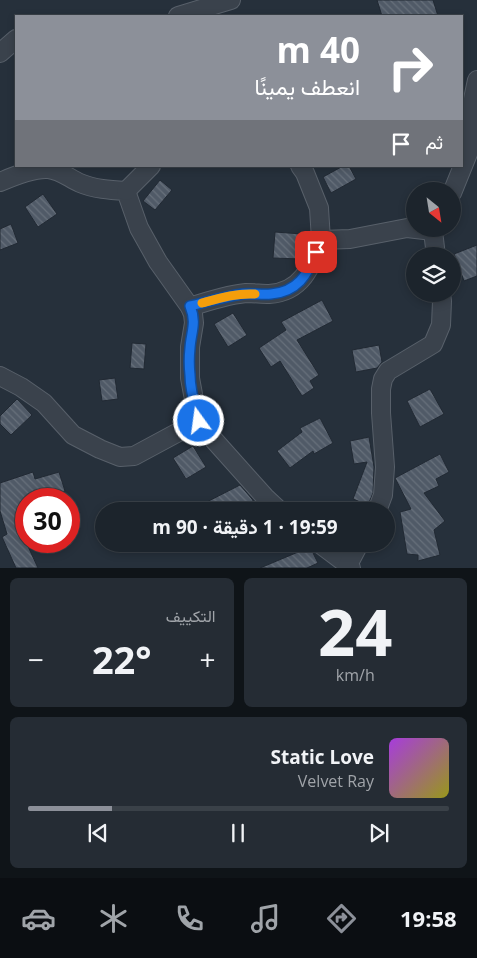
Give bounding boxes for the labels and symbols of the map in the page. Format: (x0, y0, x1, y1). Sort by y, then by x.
north arrow (406, 182, 461, 238)
pin (295, 231, 337, 273)
position arrow (172, 394, 224, 446)
speed limit sign: 30 (15, 488, 80, 553)

